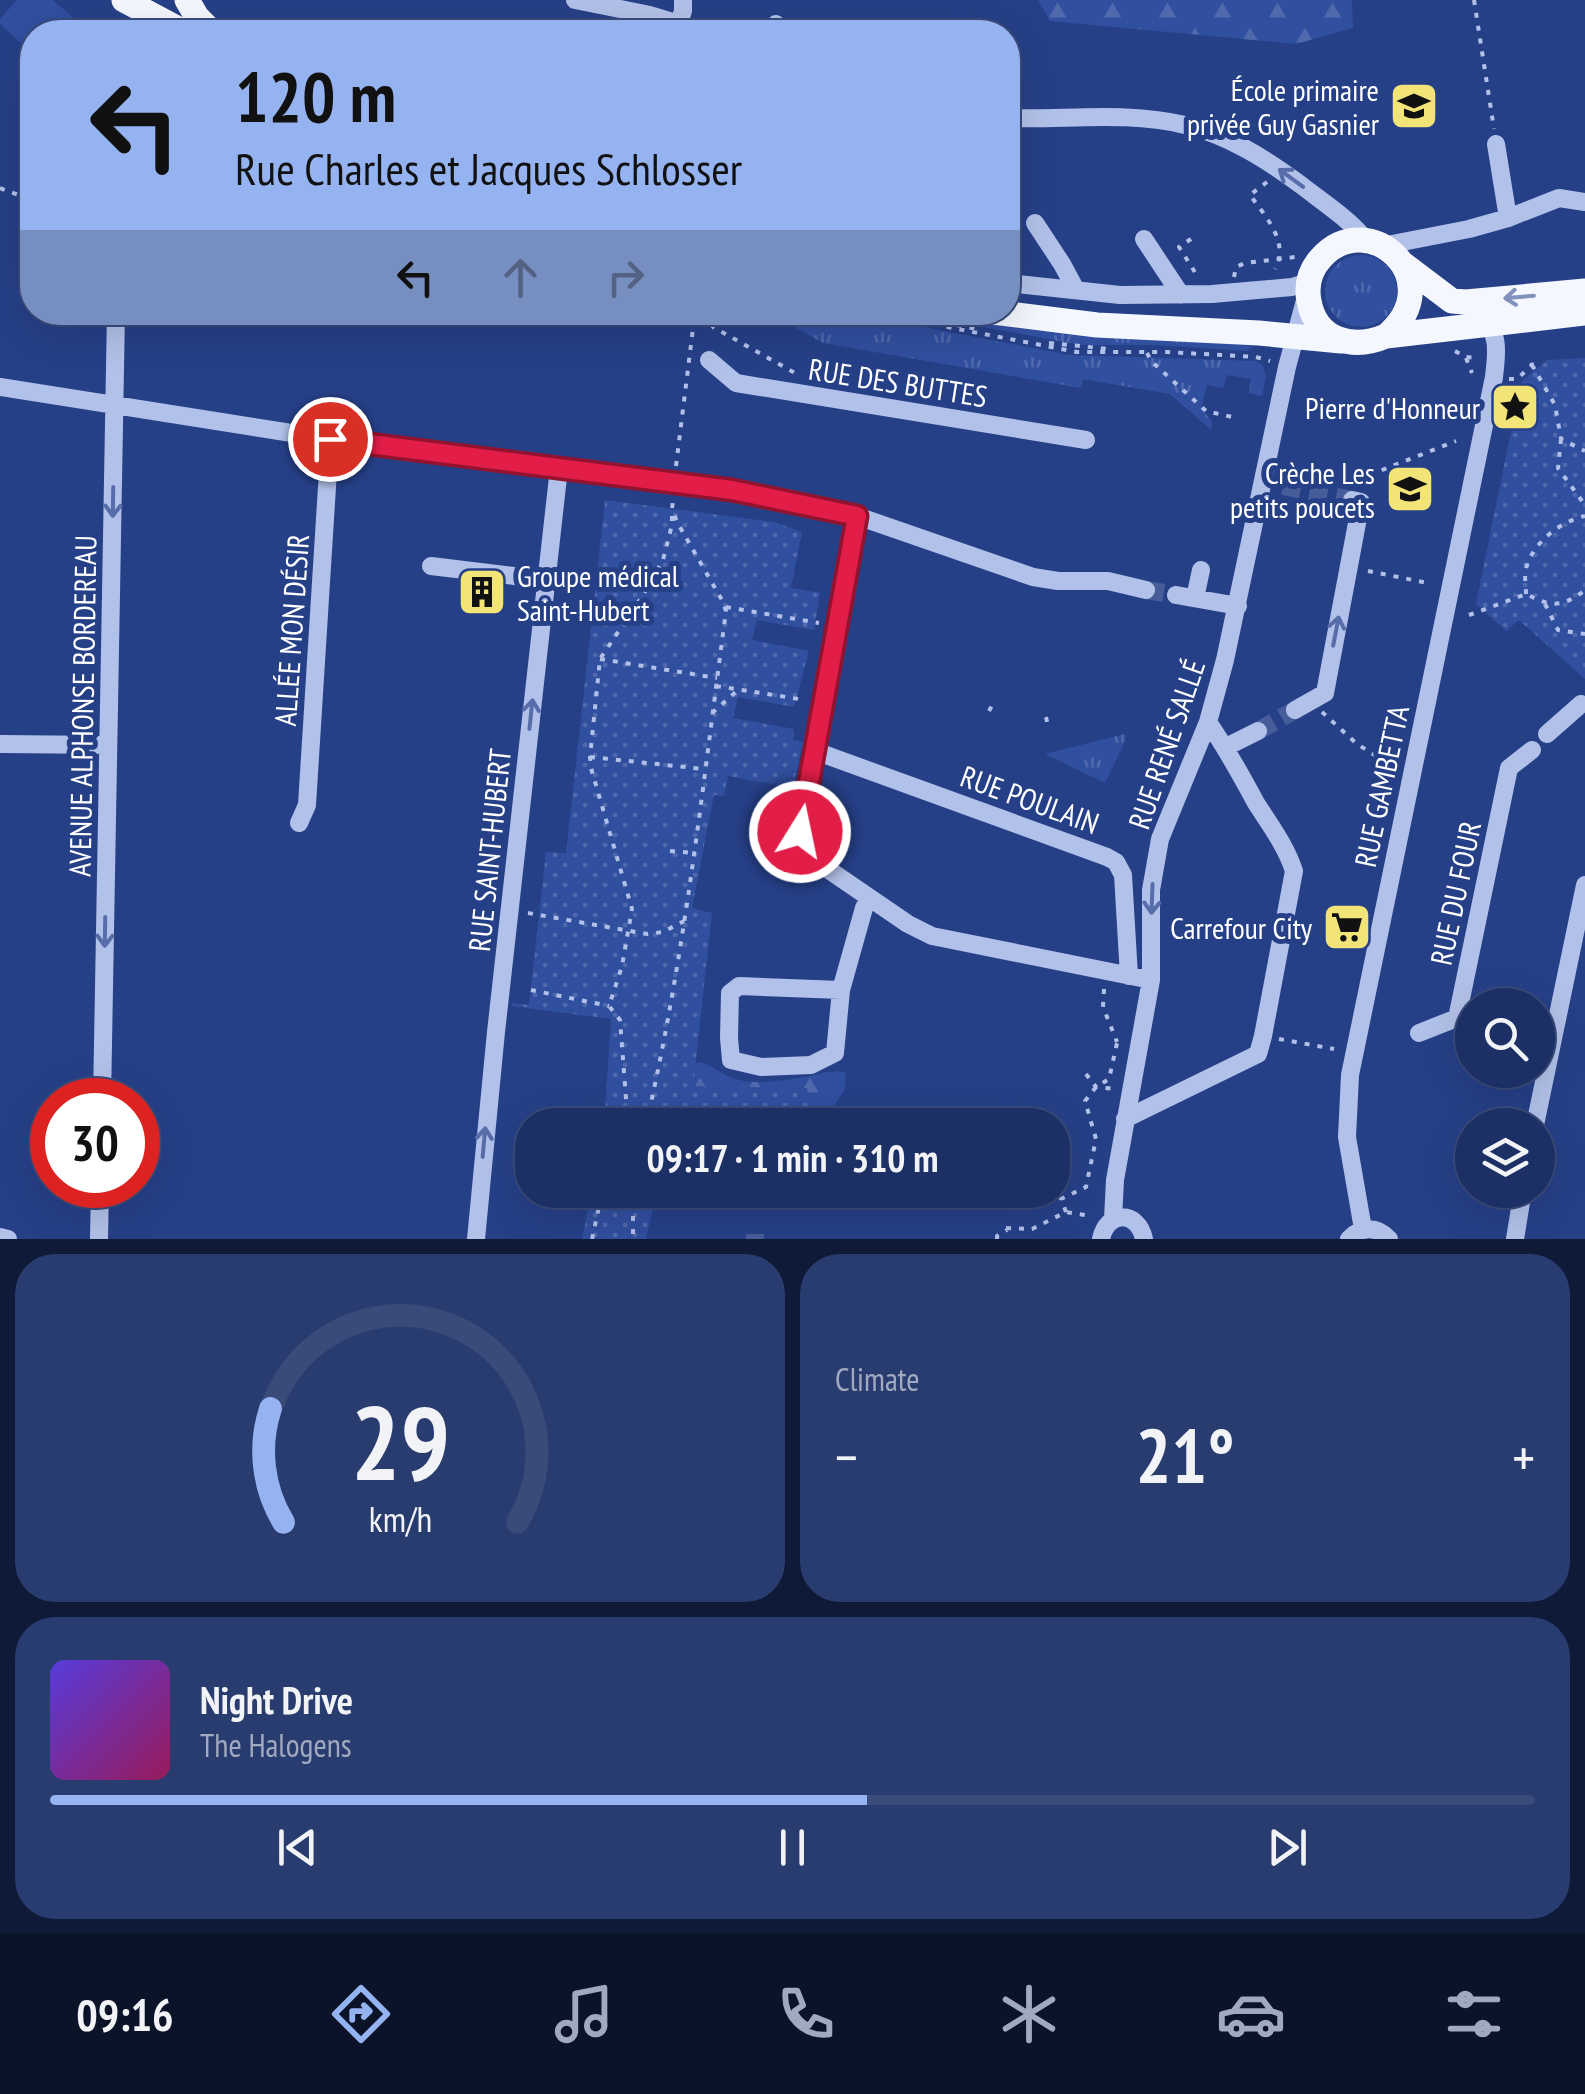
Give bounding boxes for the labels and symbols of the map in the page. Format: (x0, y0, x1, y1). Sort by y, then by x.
place label: École primaire privée Guy Gasnier (1187, 70, 1380, 143)
school or university icon: École primaire privée Guy Gasnier (1388, 80, 1440, 132)
one-way arrow (1278, 168, 1305, 189)
one-way arrow (1503, 288, 1535, 307)
street label: RUE DES BUTTES (806, 349, 990, 415)
place icon: Pierre d'Honneur (1489, 381, 1541, 433)
place label: Pierre d'Honneur (1305, 388, 1481, 427)
pin (288, 397, 373, 482)
place label: Crèche Les petits poucets (1230, 453, 1375, 526)
school or university icon: Crèche Les petits poucets (1384, 463, 1436, 515)
one-way arrow (104, 486, 122, 518)
street label: ALLÉE MON DÉSIR (265, 533, 317, 727)
street label: AVENUE ALPHONSE BORDEREAU (60, 535, 104, 877)
place label: Groupe médical Saint-Hubert (517, 556, 679, 629)
building icon: Groupe médical Saint-Hubert (456, 566, 508, 618)
one-way arrow (1328, 616, 1347, 648)
street label: RUE RENÉ SALLÉ (1119, 654, 1213, 834)
one-way arrow (522, 699, 541, 731)
street label: RUE GAMBETTA (1345, 701, 1417, 870)
street label: RUE SAINT-HUBERT (459, 747, 519, 953)
street label: RUE POULAIN (955, 756, 1105, 842)
position arrow (748, 780, 852, 884)
street label: RUE DU FOUR (1421, 818, 1489, 968)
one-way arrow (1142, 883, 1161, 915)
supermarket icon: Carrefour City (1321, 901, 1373, 953)
place label: Carrefour City (1170, 908, 1313, 947)
one-way arrow (96, 916, 114, 948)
speed limit sign: 30 (30, 1078, 160, 1208)
one-way arrow (475, 1126, 494, 1158)

